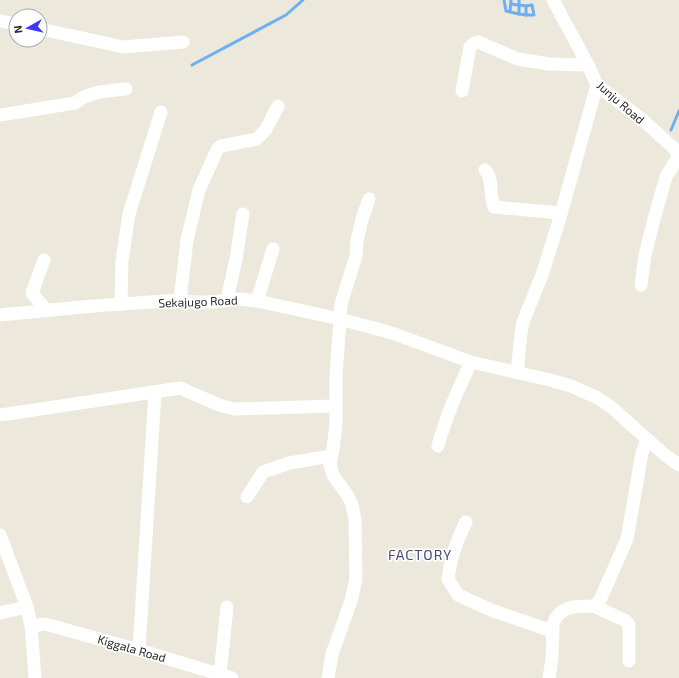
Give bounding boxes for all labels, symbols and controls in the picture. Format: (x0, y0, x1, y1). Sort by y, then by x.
north arrow (8, 8, 48, 48)
text: N (11, 25, 25, 34)
street label: Junju Road (594, 78, 647, 127)
street label: Sekajugo Road (158, 293, 238, 310)
district label: FACTORY (388, 546, 452, 563)
street label: Kiggala Road (96, 632, 168, 664)

